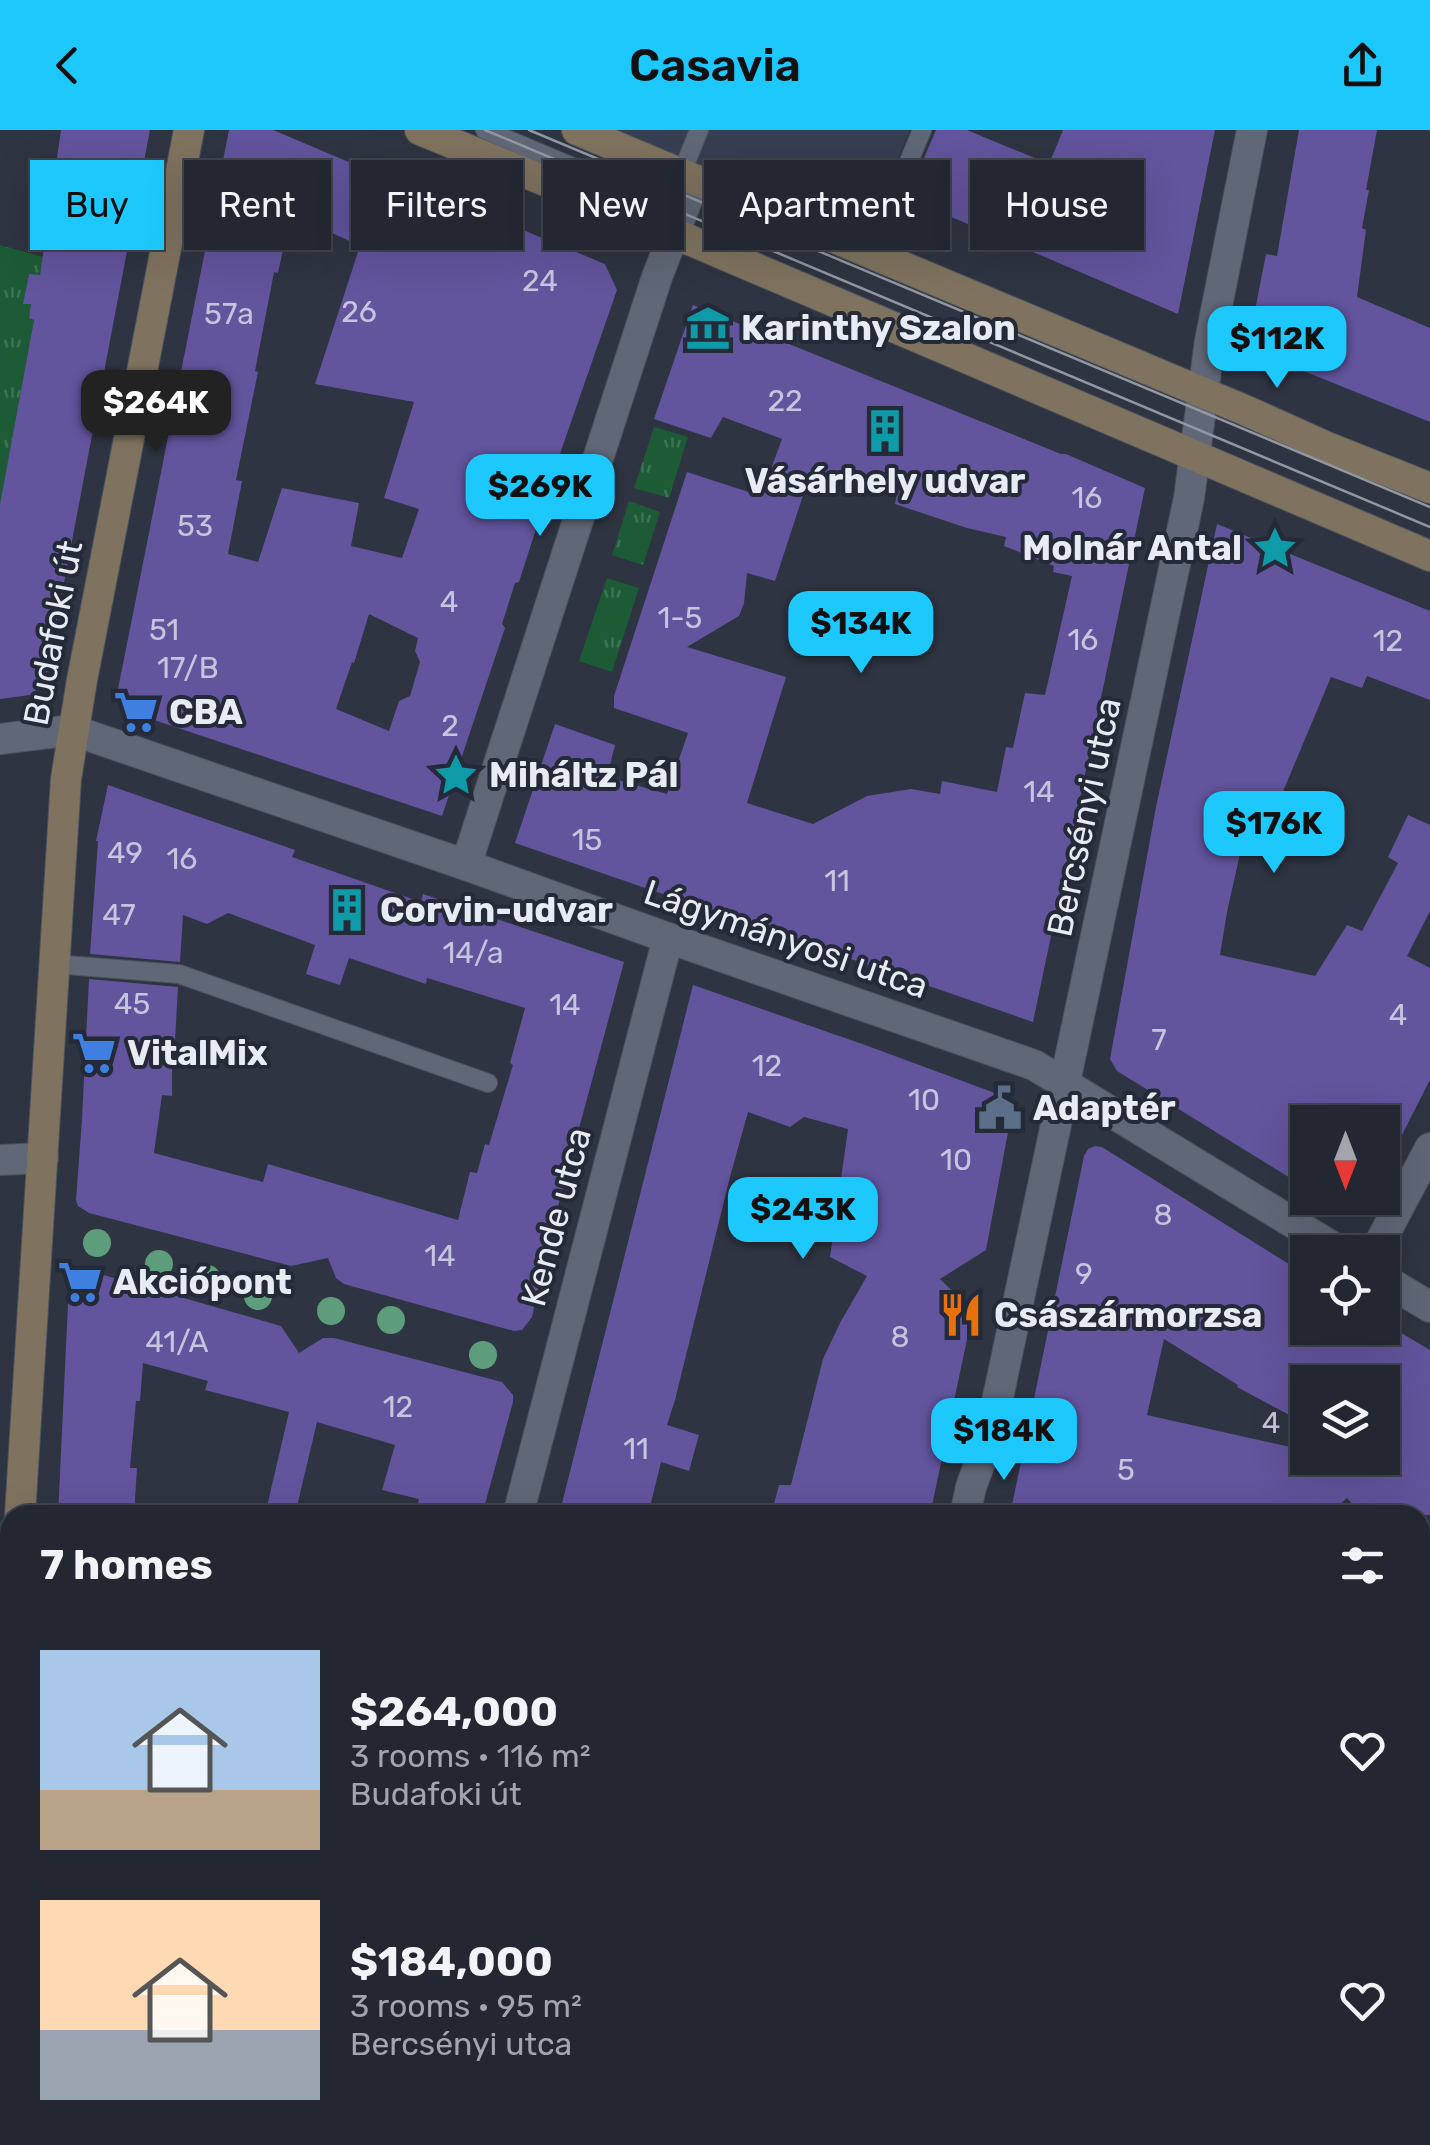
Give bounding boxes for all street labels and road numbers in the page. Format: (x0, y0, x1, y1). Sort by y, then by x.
street label: Budafoki út (14, 537, 92, 729)
street label: Bercsényi utca (1038, 694, 1130, 940)
street label: Lágymányosi utca (639, 871, 933, 1007)
street label: Kende utca (512, 1123, 600, 1311)

